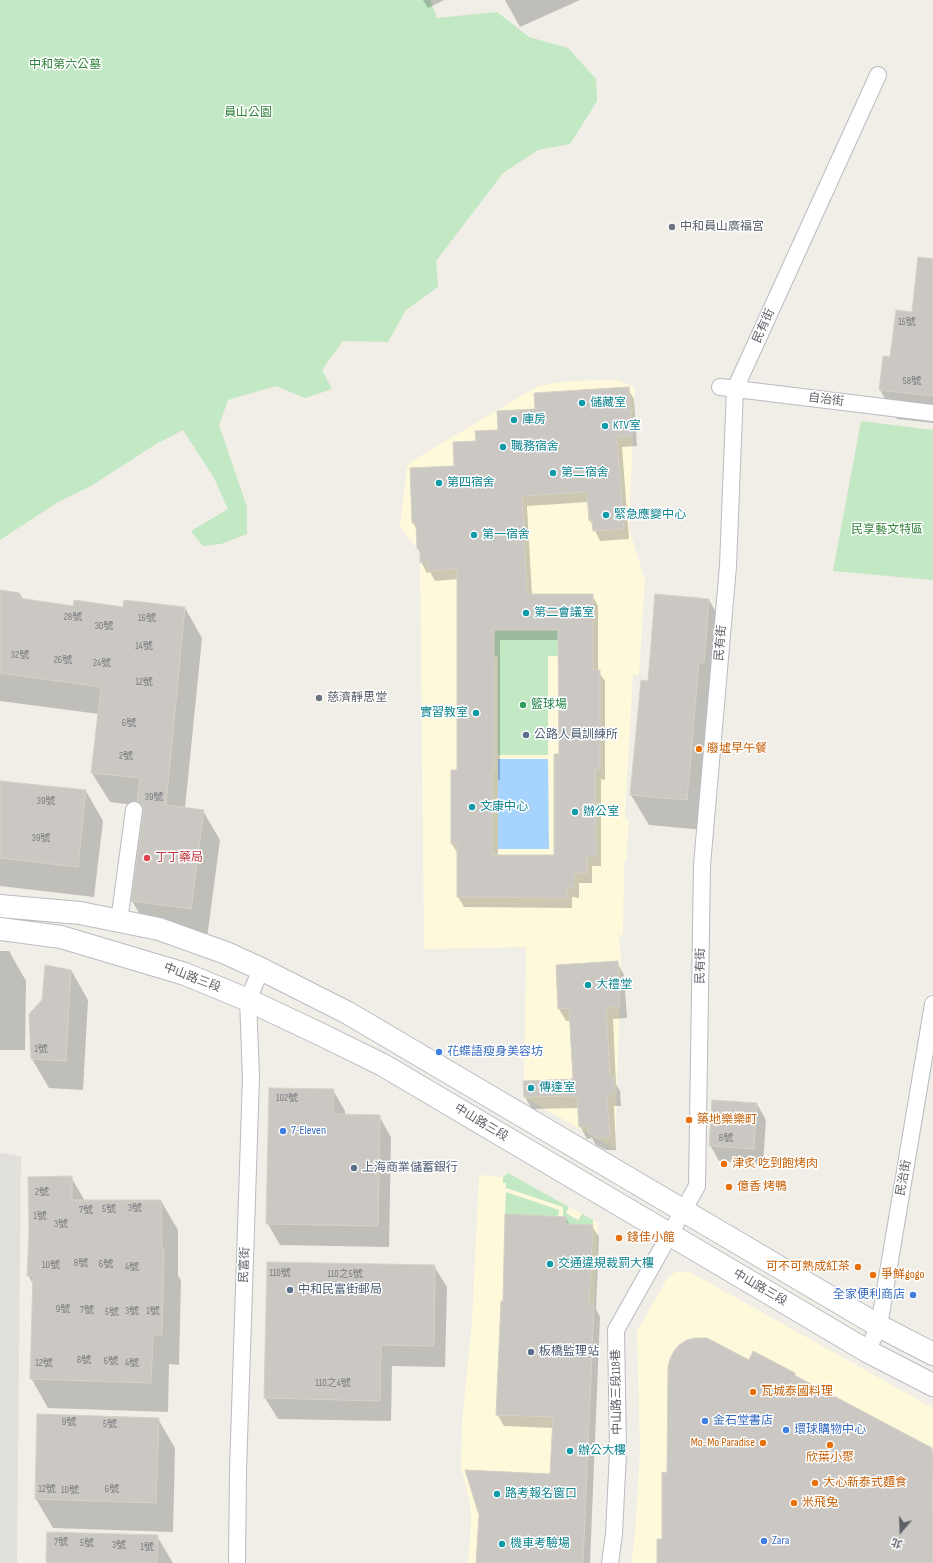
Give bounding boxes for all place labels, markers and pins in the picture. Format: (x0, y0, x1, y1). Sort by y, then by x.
place label: 中和員山廣福宮 (680, 220, 764, 234)
marker: 中和員山廣福宮 (667, 222, 677, 232)
place label: 儲藏室 (590, 396, 626, 410)
marker: 儲藏室 (577, 398, 587, 408)
place label: 庫房 (522, 413, 546, 427)
marker: 庫房 (509, 415, 519, 425)
place label: KTV室 (613, 419, 641, 433)
marker: KTV室 (600, 421, 610, 431)
place label: 職務宿舍 (511, 440, 559, 454)
marker: 職務宿舍 (498, 442, 508, 452)
place label: 第二宿舍 (561, 466, 609, 480)
marker: 第二宿舍 (548, 468, 558, 478)
place label: 第四宿舍 (447, 476, 495, 490)
marker: 第四宿舍 (434, 478, 444, 488)
place label: 緊急應變中心 (614, 508, 686, 522)
marker: 緊急應變中心 (601, 510, 611, 520)
place label: 第一宿舍 (482, 528, 530, 542)
marker: 第一宿舍 (469, 530, 479, 540)
place label: 第二會議室 (534, 606, 594, 620)
marker: 第二會議室 (521, 608, 531, 618)
place label: 慈濟靜思堂 (327, 691, 387, 705)
marker: 慈濟靜思堂 (314, 693, 324, 703)
place label: 籃球場 (531, 698, 567, 712)
marker: 籃球場 (518, 700, 528, 710)
place label: 實習教室 (420, 706, 468, 720)
marker: 實習教室 (471, 708, 481, 718)
place label: 公路人員訓練所 (534, 728, 618, 742)
marker: 公路人員訓練所 (521, 730, 531, 740)
place label: 廢墟早午餐 (707, 742, 767, 756)
marker: 廢墟早午餐 (694, 744, 704, 754)
place label: 文康中心 (480, 800, 528, 814)
marker: 文康中心 (467, 802, 477, 812)
place label: 辦公室 (583, 805, 619, 819)
marker: 辦公室 (570, 807, 580, 817)
place label: 丁丁藥局 (155, 851, 203, 865)
marker: 丁丁藥局 (142, 853, 152, 863)
place label: 大禮堂 (596, 978, 632, 992)
marker: 大禮堂 (583, 980, 593, 990)
place label: 花蝶語瘦身美容坊 (447, 1045, 543, 1059)
marker: 花蝶語瘦身美容坊 (434, 1047, 444, 1057)
place label: 傳達室 (539, 1081, 575, 1095)
marker: 傳達室 (526, 1083, 536, 1093)
place label: 築地樂樂町 (697, 1113, 757, 1127)
marker: 築地樂樂町 (684, 1115, 694, 1125)
place label: 7-Eleven (291, 1124, 326, 1138)
marker: 7-Eleven (278, 1126, 288, 1136)
place label: 津炙 吃到飽烤肉 (732, 1157, 818, 1171)
marker: 津炙 吃到飽烤肉 (719, 1159, 729, 1169)
place label: 上海商業儲蓄銀行 (362, 1161, 458, 1175)
marker: 上海商業儲蓄銀行 (349, 1163, 359, 1173)
place label: 億香 烤鴨 (737, 1180, 787, 1194)
marker: 億香 烤鴨 (724, 1182, 734, 1192)
place label: 錢佳小館 (627, 1231, 675, 1245)
marker: 錢佳小館 (614, 1233, 624, 1243)
place label: 交通違規裁罰大樓 (558, 1257, 654, 1271)
marker: 交通違規裁罰大樓 (545, 1259, 555, 1269)
place label: 可不可熟成紅茶 (766, 1260, 850, 1274)
marker: 可不可熟成紅茶 (853, 1262, 863, 1272)
place label: 爭鮮gogo (881, 1268, 924, 1282)
marker: 爭鮮gogo (868, 1270, 878, 1280)
place label: 中和民富街郵局 (298, 1283, 382, 1297)
marker: 中和民富街郵局 (285, 1285, 295, 1295)
place label: 全家便利商店 (833, 1288, 905, 1302)
marker: 全家便利商店 (908, 1290, 918, 1300)
place label: 板橋監理站 (539, 1345, 599, 1359)
marker: 板橋監理站 (526, 1347, 536, 1357)
place label: 瓦城泰國料理 (761, 1385, 833, 1399)
marker: 瓦城泰國料理 (748, 1387, 758, 1397)
place label: 金石堂書店 (713, 1414, 773, 1428)
marker: 金石堂書店 (700, 1416, 710, 1426)
place label: 環球購物中心 (794, 1423, 866, 1437)
marker: 環球購物中心 (781, 1425, 791, 1435)
place label: Mo-Mo Paradise (691, 1436, 755, 1450)
marker: Mo-Mo Paradise (758, 1438, 768, 1448)
marker: 欣葉小聚 (825, 1440, 835, 1450)
place label: 辦公大樓 (578, 1444, 626, 1458)
marker: 辦公大樓 (565, 1446, 575, 1456)
place label: 欣葉小聚 (806, 1451, 854, 1465)
place label: 大心新泰式麵食 (823, 1476, 907, 1490)
marker: 大心新泰式麵食 (810, 1478, 820, 1488)
place label: 路考報名窗口 (505, 1487, 577, 1501)
marker: 路考報名窗口 (492, 1489, 502, 1499)
place label: 米飛兔 (802, 1496, 838, 1510)
marker: 米飛兔 (789, 1498, 799, 1508)
place label: Zara (772, 1534, 789, 1548)
marker: Zara (759, 1536, 769, 1546)
place label: 機車考驗場 (510, 1537, 570, 1551)
marker: 機車考驗場 (497, 1539, 507, 1549)

